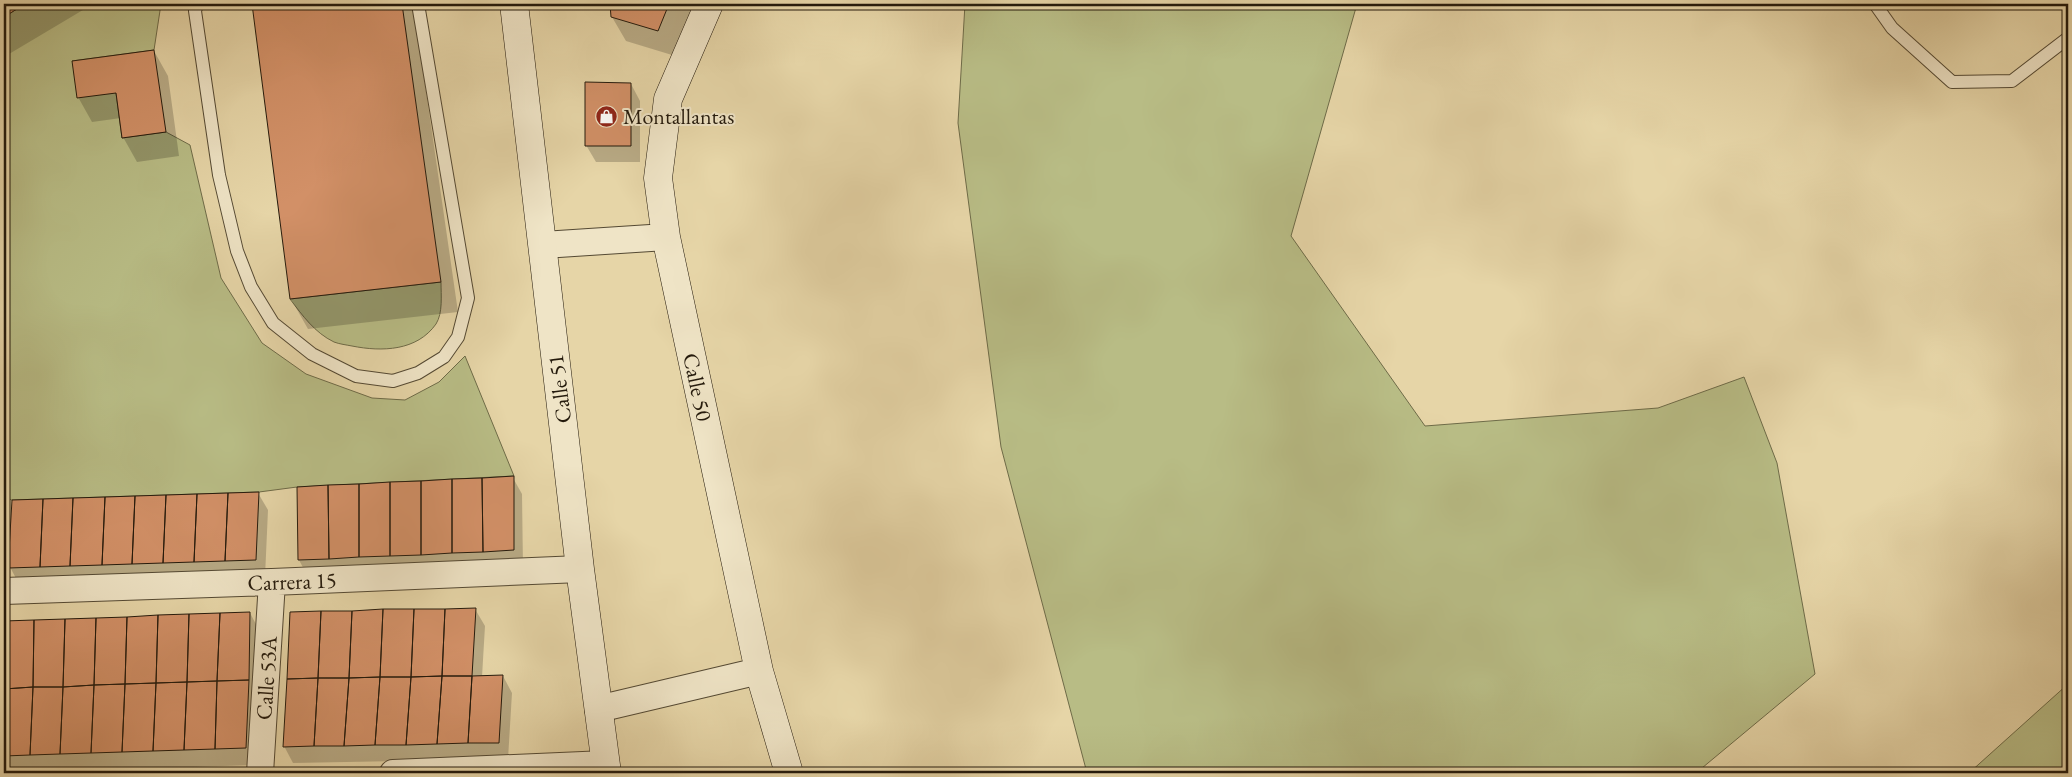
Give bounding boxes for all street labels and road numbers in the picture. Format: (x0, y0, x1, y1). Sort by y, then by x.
street label: Calle 50 (676, 350, 719, 424)
street label: Calle 51 (541, 353, 578, 425)
street label: Carrera 15 (247, 565, 337, 598)
street label: Calle 53A (249, 634, 284, 721)

